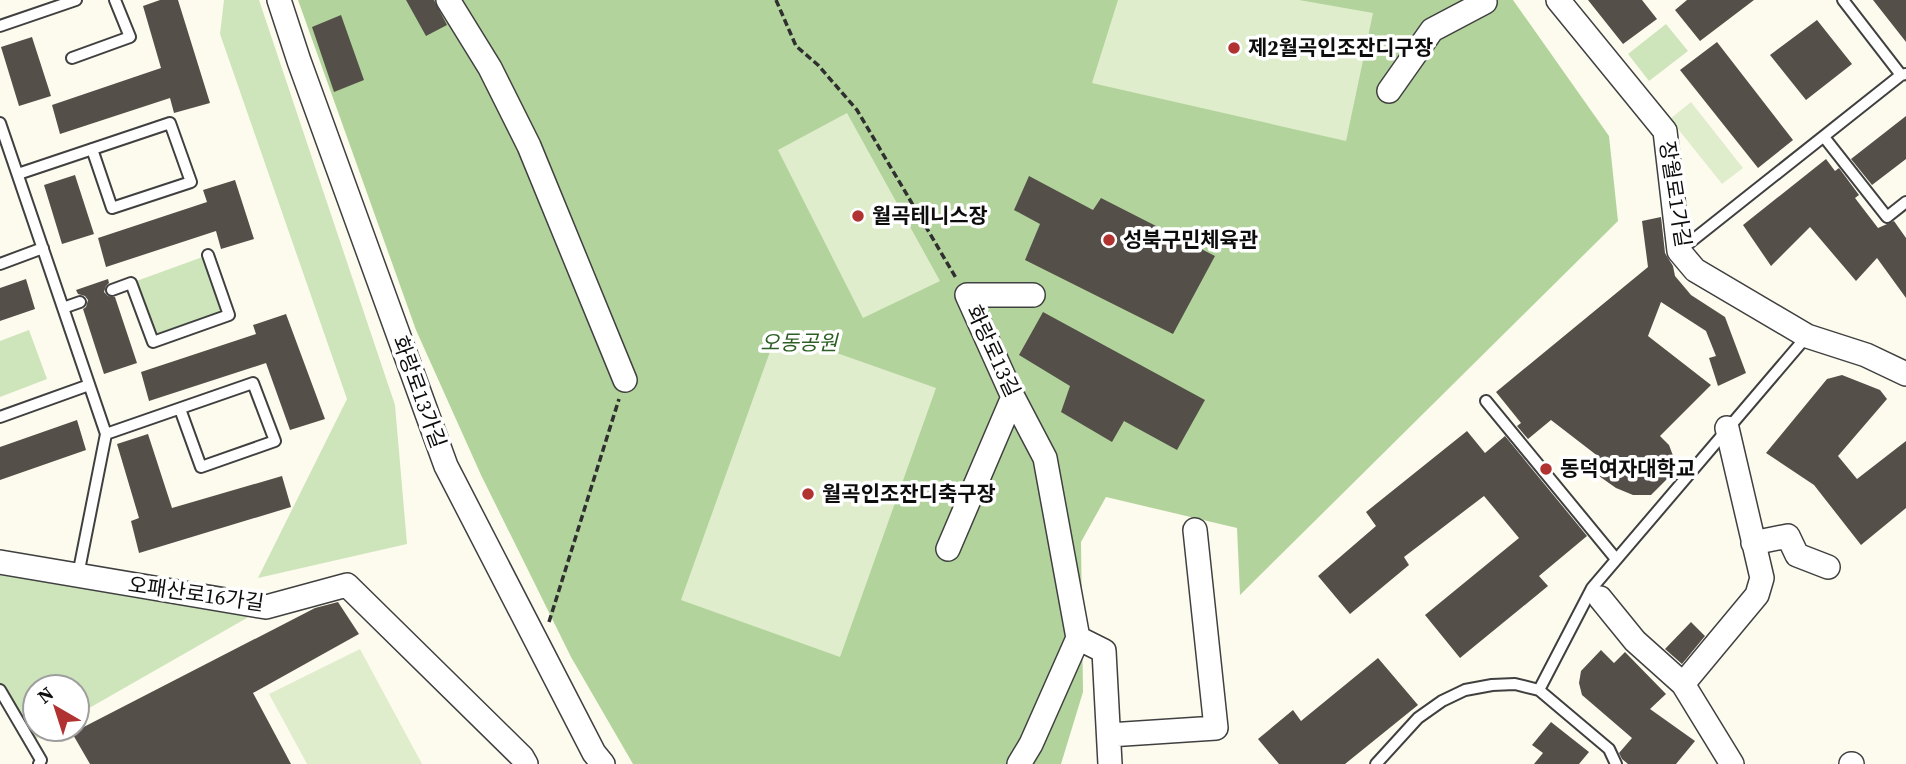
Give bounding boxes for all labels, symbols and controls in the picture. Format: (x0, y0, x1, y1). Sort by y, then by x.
place label: 제2월곡인조잔디구장 (1248, 33, 1433, 62)
marker: 제2월곡인조잔디구장 (1226, 40, 1242, 56)
street label: 장월로1가길 (1653, 139, 1698, 249)
place label: 월곡테니스장 (872, 201, 988, 230)
marker: 월곡테니스장 (850, 208, 866, 224)
place label: 성북구민체육관 (1123, 225, 1258, 254)
marker: 성북구민체육관 (1101, 232, 1117, 248)
street label: 화랑로13길 (960, 300, 1027, 401)
park label: 오동공원 (760, 328, 839, 357)
street label: 화랑로13가길 (386, 332, 453, 452)
place label: 동덕여자대학교 (1560, 454, 1695, 483)
marker: 동덕여자대학교 (1538, 461, 1554, 477)
place label: 월곡인조잔디축구장 (822, 479, 996, 508)
marker: 월곡인조잔디축구장 (800, 486, 816, 502)
street label: 오패산로16가길 (126, 570, 266, 617)
north arrow (21, 673, 91, 743)
text: N (32, 680, 59, 709)

